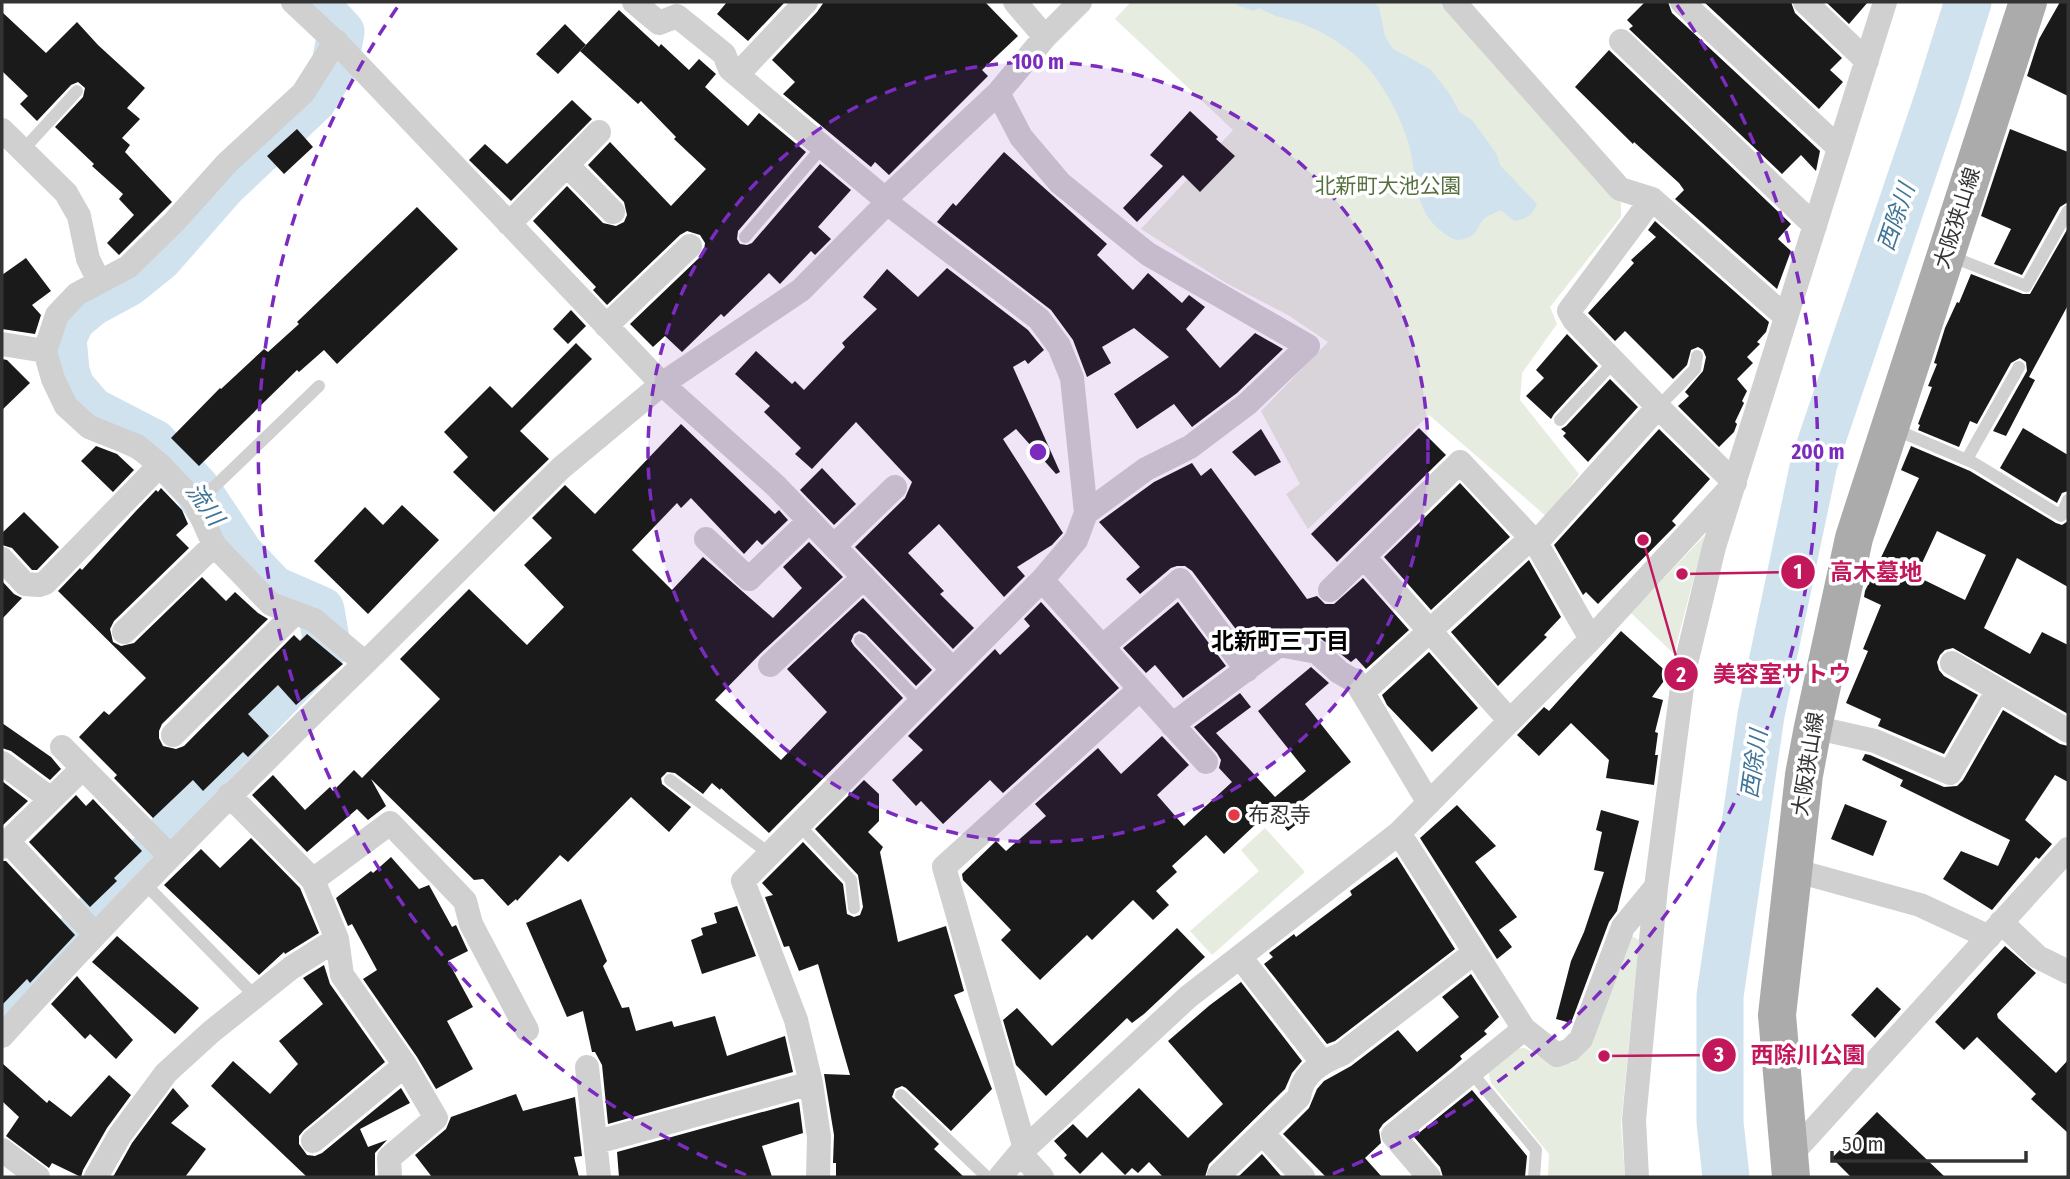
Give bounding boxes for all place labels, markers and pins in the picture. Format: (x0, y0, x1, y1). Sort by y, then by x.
centre of rings (1026, 440, 1050, 464)
callout: 高木墓地 (1781, 550, 1936, 594)
callout: 美容室サトウ (1664, 652, 1865, 696)
place label: 布忍寺 (1248, 802, 1311, 828)
marker: 布忍寺 (1226, 807, 1242, 823)
callout: 西除川公園 (1702, 1033, 1880, 1077)

